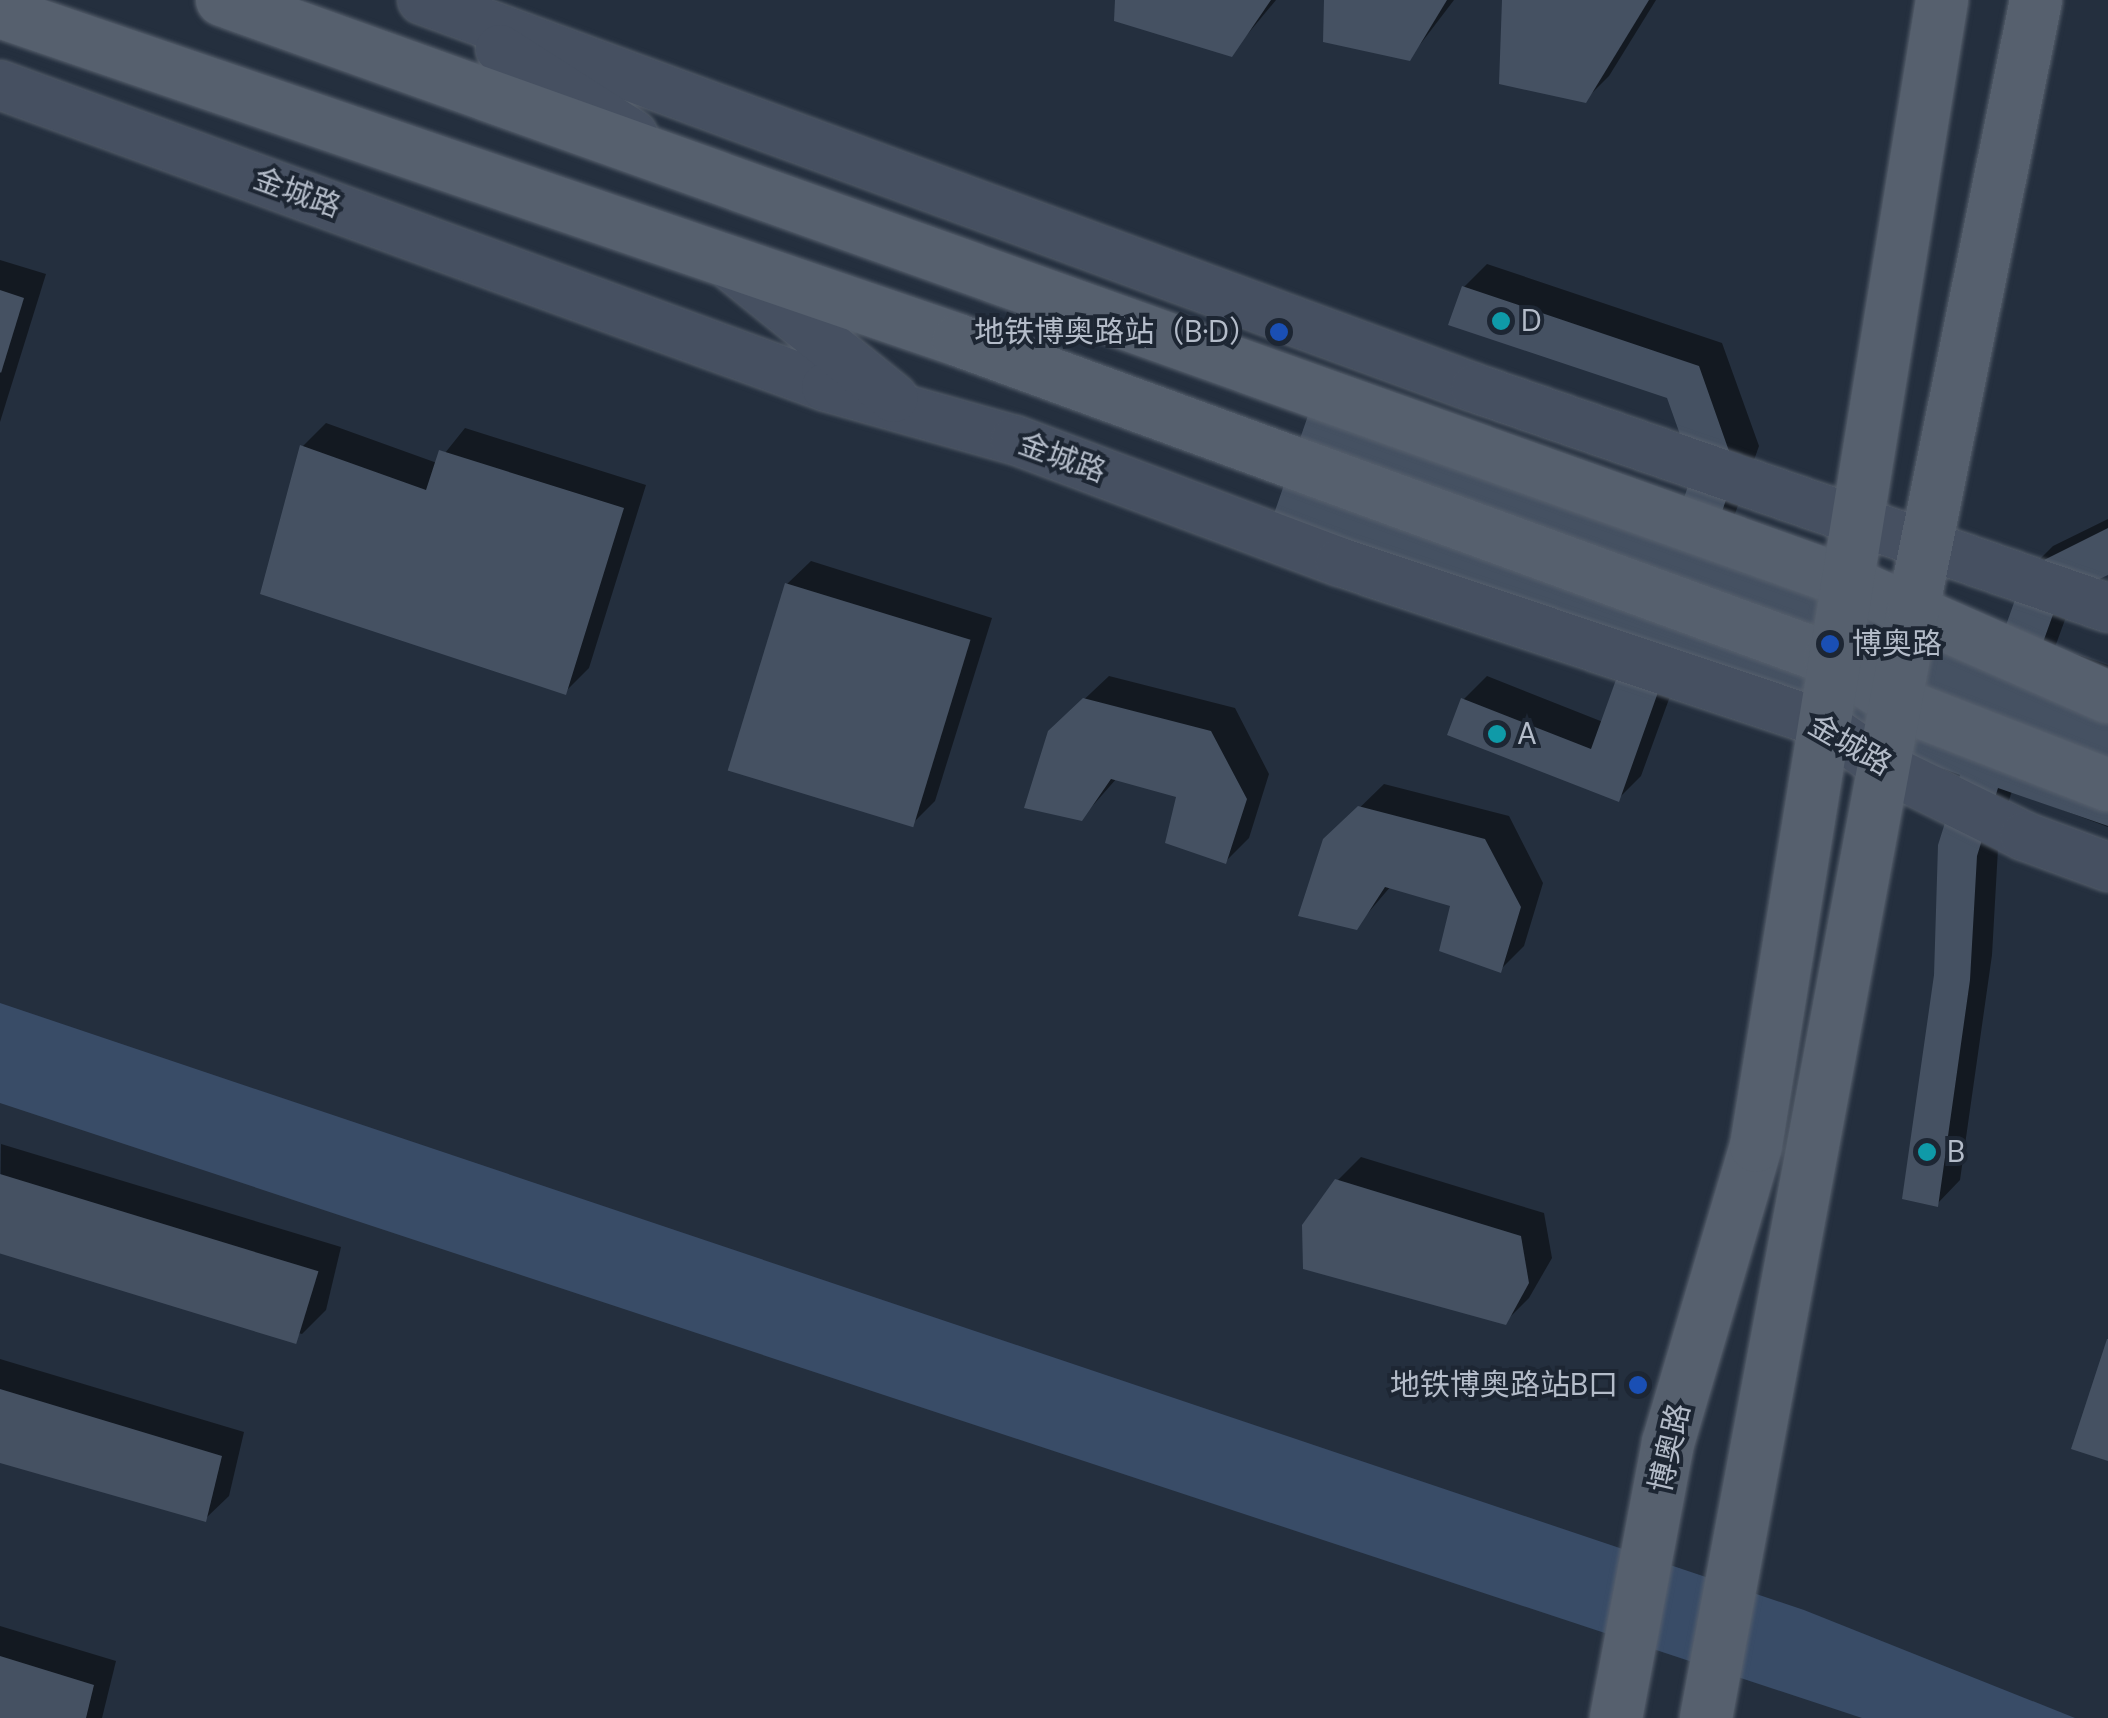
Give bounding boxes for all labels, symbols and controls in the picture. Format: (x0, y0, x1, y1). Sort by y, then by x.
street label: 金城路 (249, 161, 345, 225)
place label: D (1521, 303, 1542, 339)
marker: D (1490, 310, 1512, 332)
place label: 地铁博奥路站（B·D） (974, 314, 1259, 350)
marker: 地铁博奥路站（B·D） (1268, 321, 1290, 343)
street label: 金城路 (1014, 426, 1110, 490)
place label: 博奥路 (1852, 626, 1942, 662)
marker: 博奥路 (1817, 631, 1843, 657)
street label: 金城路 (1802, 707, 1898, 783)
place label: A (1517, 716, 1537, 752)
marker: A (1486, 723, 1508, 745)
place label: B (1947, 1134, 1965, 1170)
marker: B (1916, 1141, 1938, 1163)
place label: 地铁博奥路站B口 (1390, 1367, 1618, 1403)
marker: 地铁博奥路站B口 (1627, 1374, 1649, 1396)
street label: 博奥路 (1642, 1400, 1698, 1496)

